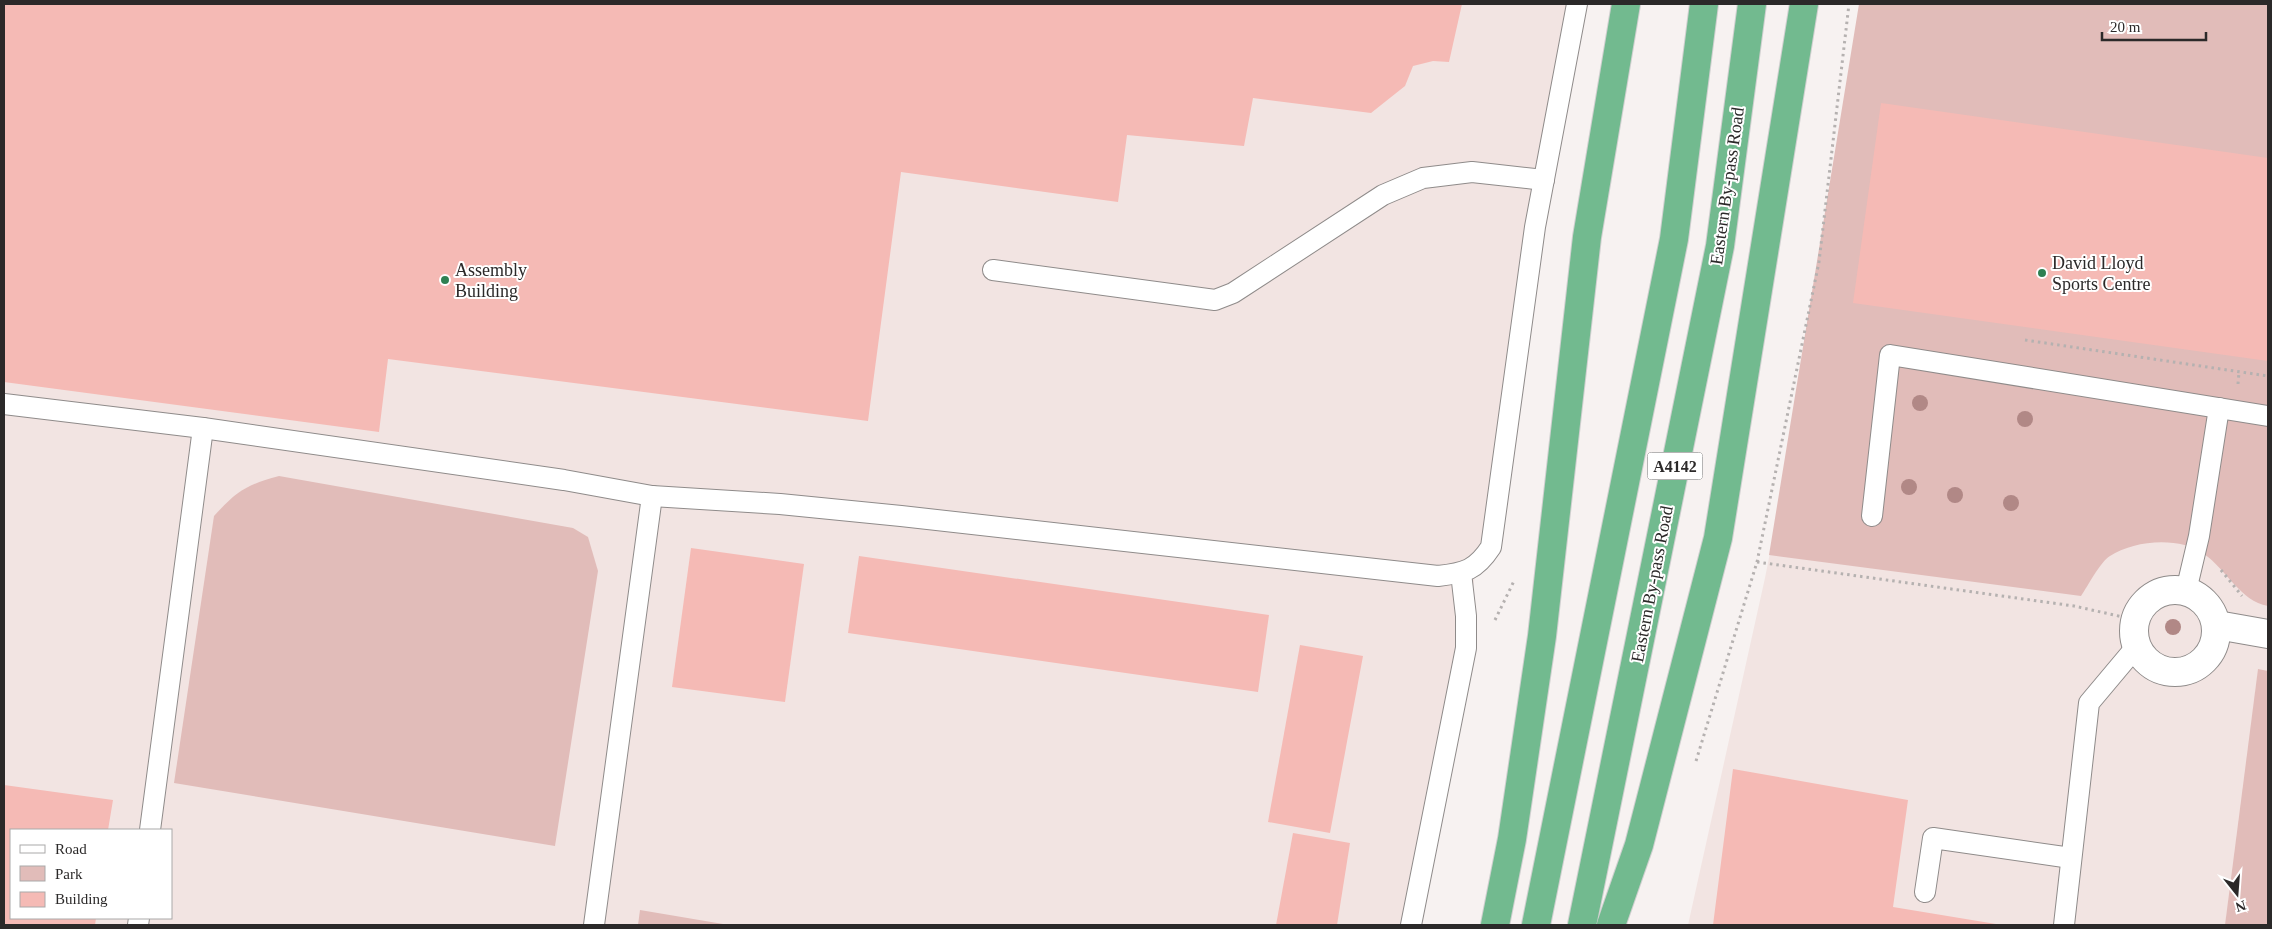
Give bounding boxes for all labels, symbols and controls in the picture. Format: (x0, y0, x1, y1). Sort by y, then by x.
scale bar (2102, 10, 2206, 42)
text: 20 m (2110, 19, 2141, 35)
street label: Eastern By-pass Road (1706, 106, 1748, 266)
place label: David Lloyd Sports Centre (2052, 253, 2151, 294)
place label: Assembly Building (455, 260, 527, 301)
marker: David Lloyd Sports Centre (2036, 267, 2048, 279)
marker: Assembly Building (439, 274, 451, 286)
road number: A4142 (1648, 452, 1702, 480)
street label: Eastern By-pass Road (1627, 504, 1677, 664)
legend (10, 829, 172, 919)
text: Road (55, 841, 87, 857)
text: Park (55, 866, 83, 882)
north arrow (2212, 869, 2262, 919)
text: Building (55, 891, 108, 907)
text: N (2234, 897, 2248, 915)

